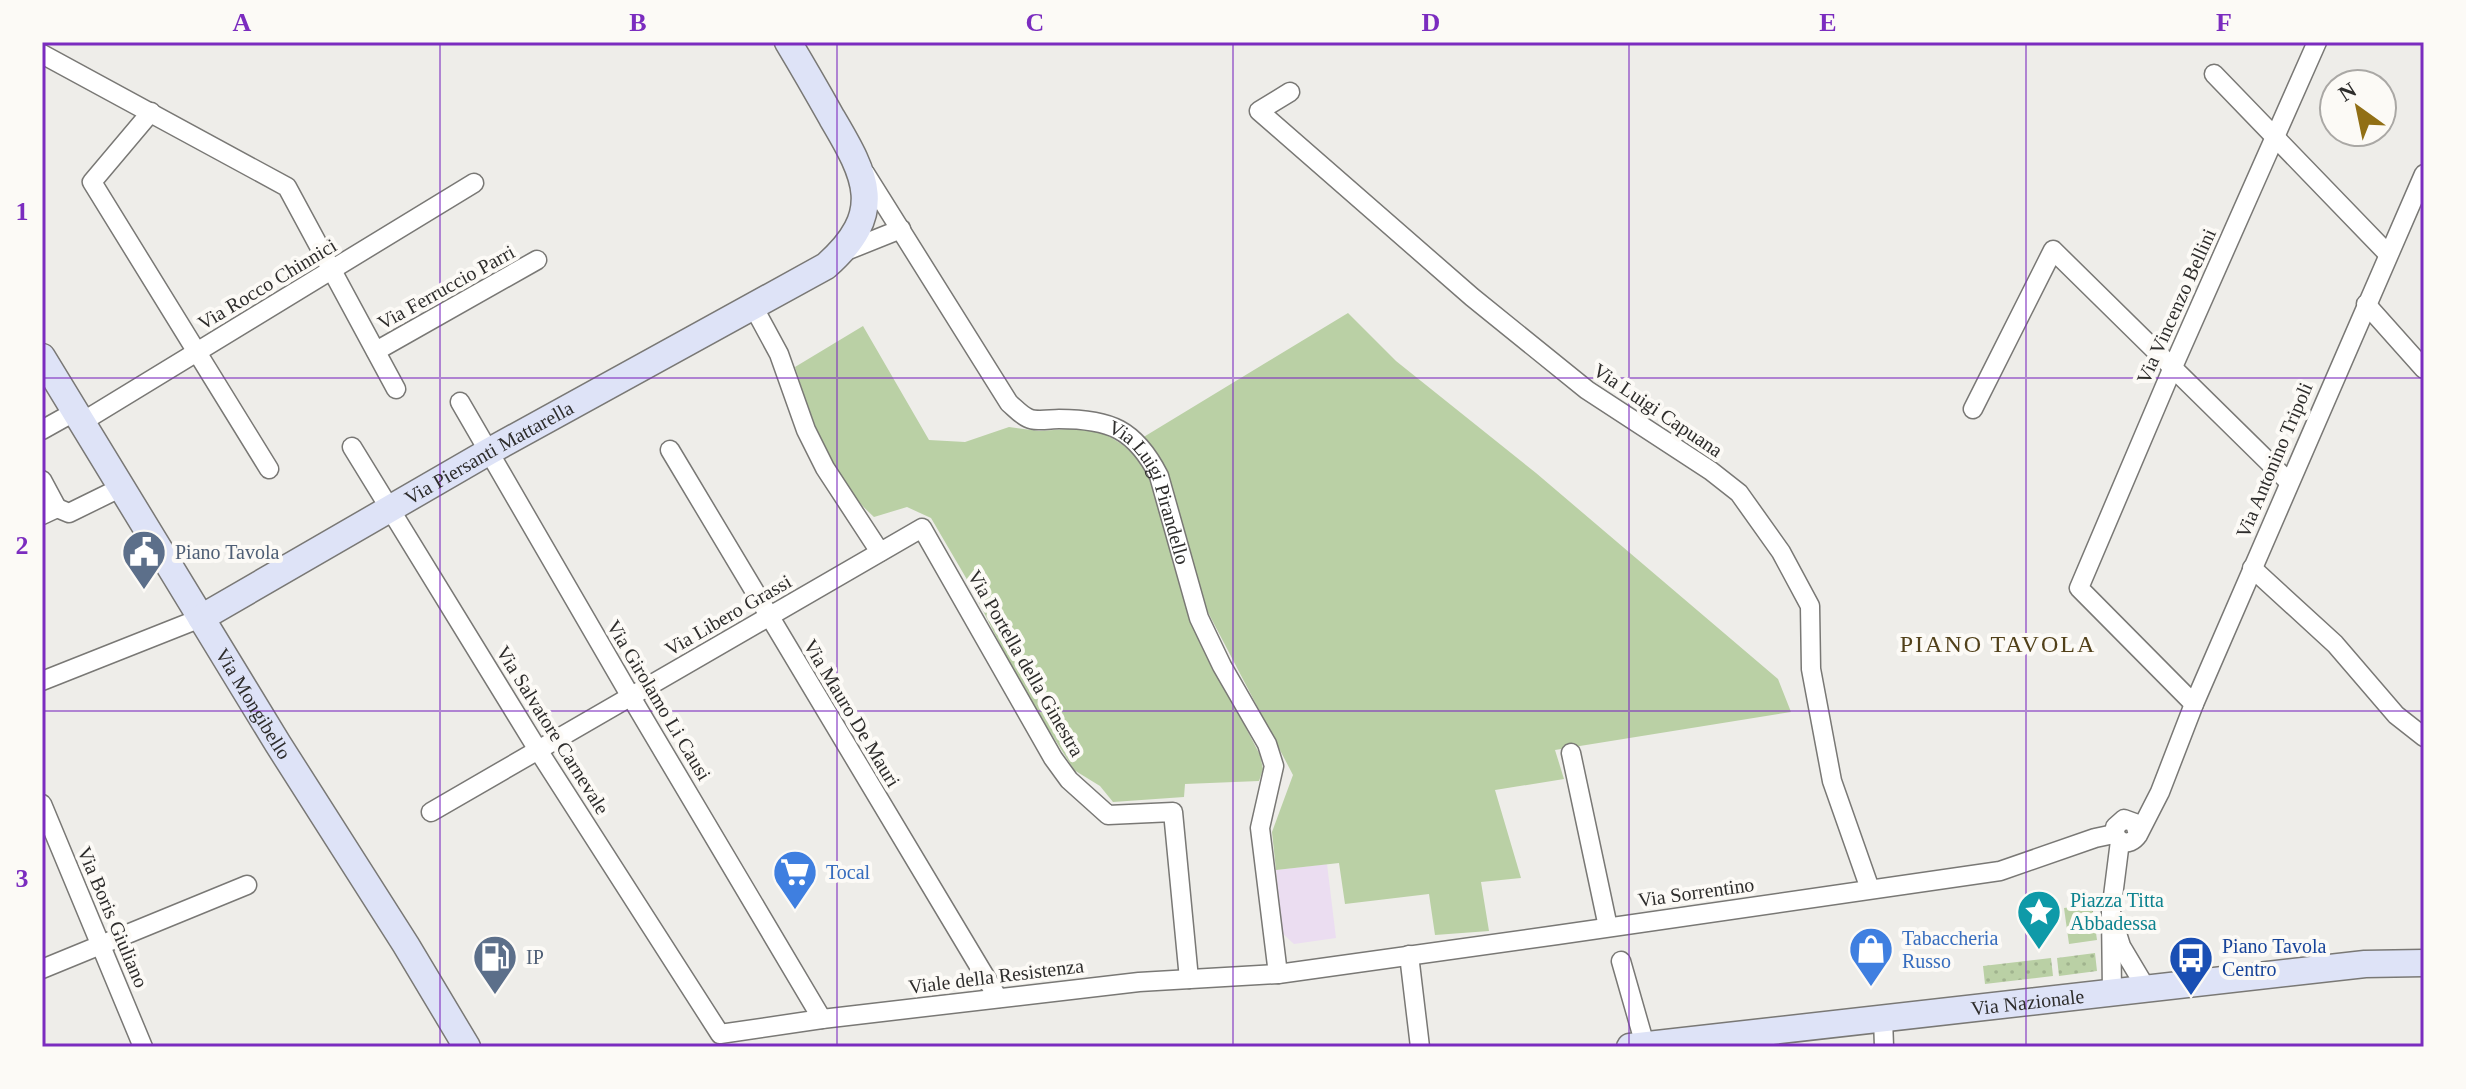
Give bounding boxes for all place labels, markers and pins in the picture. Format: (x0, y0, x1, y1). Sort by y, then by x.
public building icon: Piano Tavola (120, 528, 168, 591)
place label: Piano Tavola (175, 541, 279, 563)
supermarket icon: Tocal (771, 848, 819, 911)
place label: Tocal (826, 861, 871, 883)
place icon: Piazza Titta Abbadessa (2015, 888, 2063, 951)
place label: Piazza Titta Abbadessa (2070, 889, 2164, 934)
shop icon: Tabaccheria Russo (1847, 925, 1895, 988)
place label: Tabaccheria Russo (1902, 927, 1998, 972)
fuel station icon: IP (471, 933, 519, 996)
bus stop icon: Piano Tavola Centro (2167, 934, 2215, 997)
place label: Piano Tavola Centro (2222, 935, 2326, 980)
place label: IP (526, 946, 544, 968)

